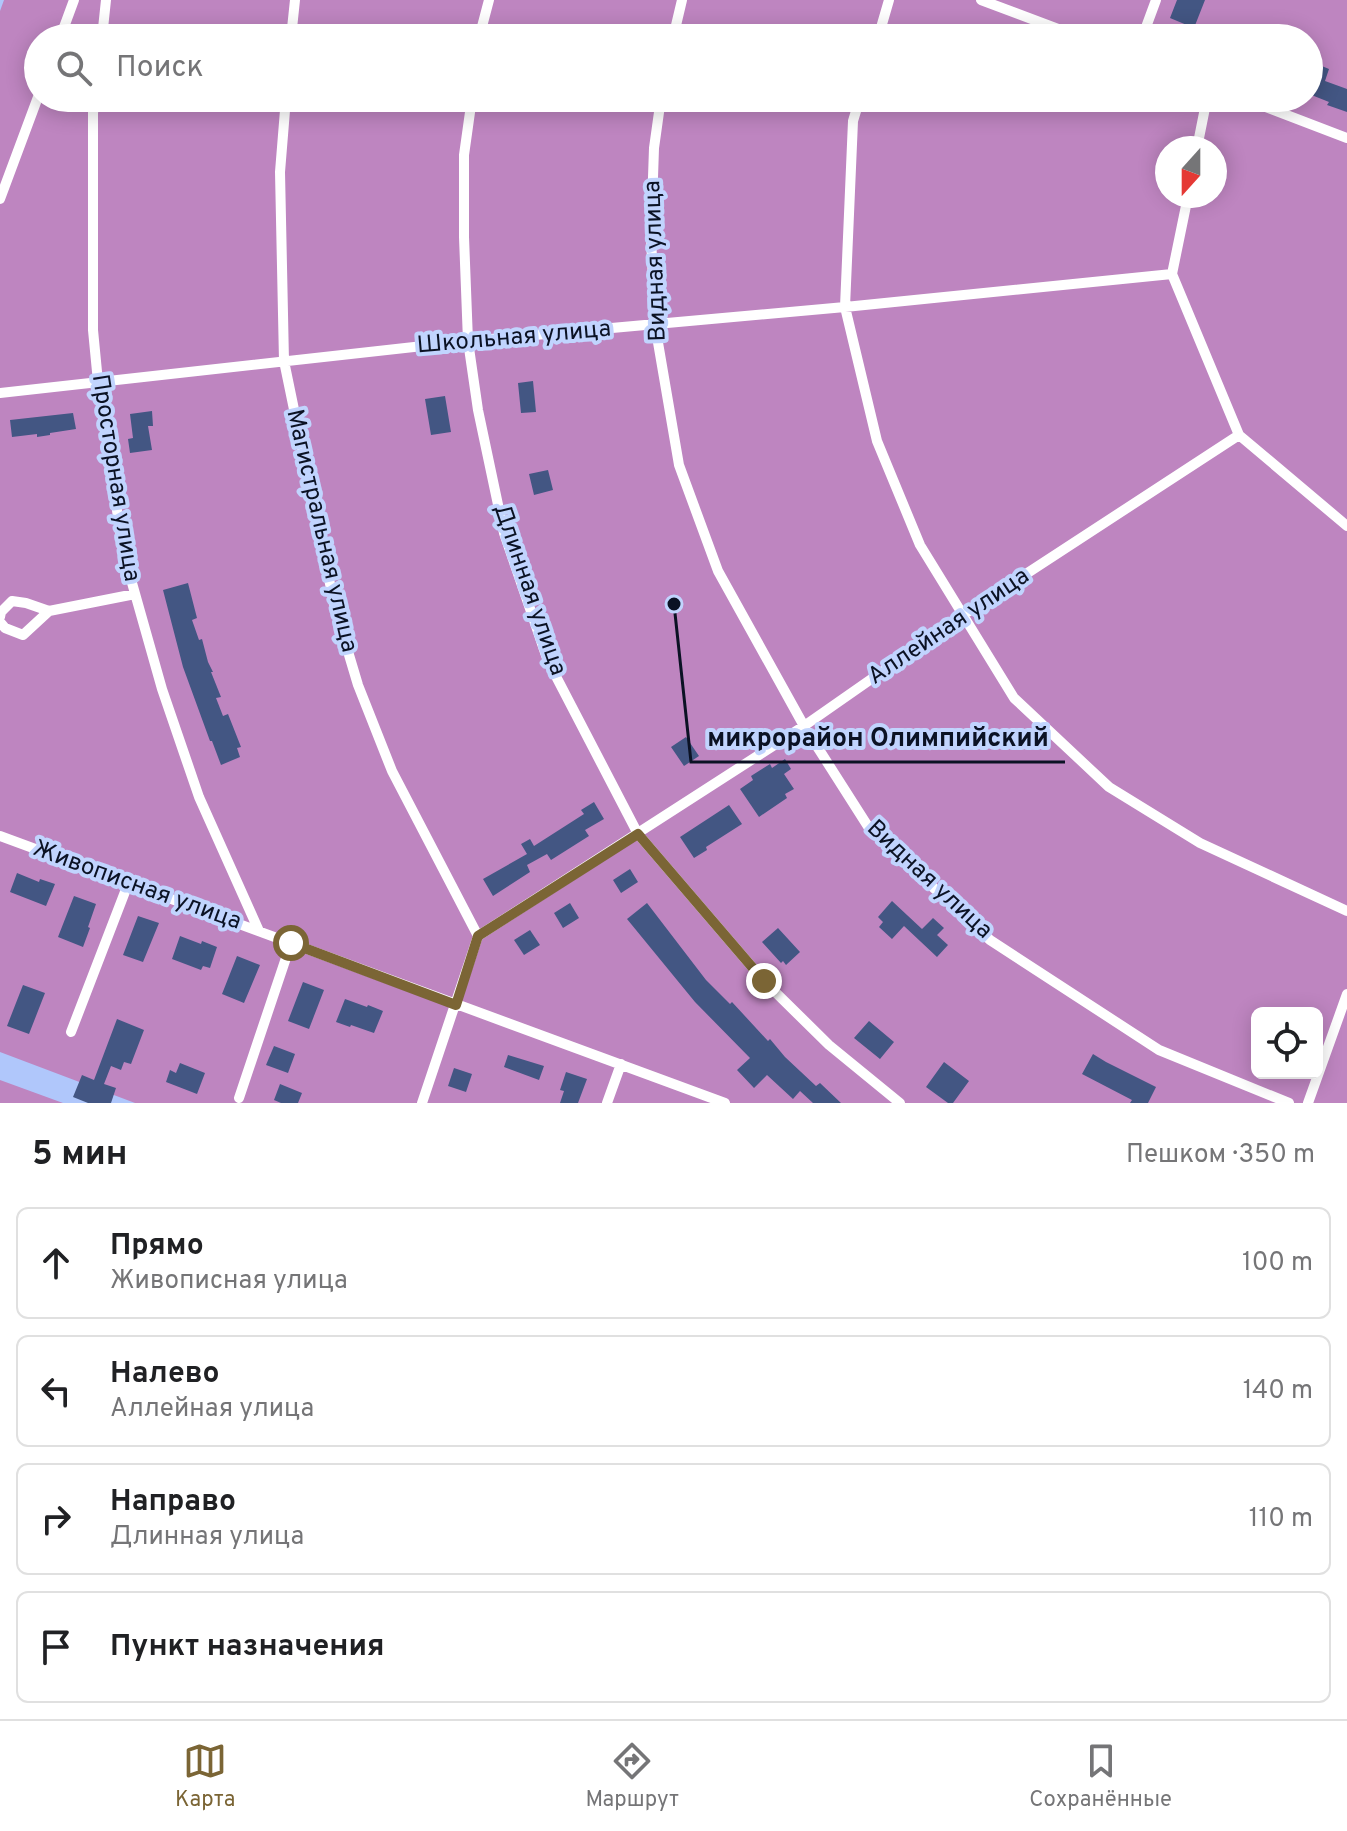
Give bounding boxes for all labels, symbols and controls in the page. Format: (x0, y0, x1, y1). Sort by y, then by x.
search box (24, 24, 1323, 112)
icon: search (52, 46, 96, 90)
text: Поиск (116, 50, 204, 87)
north arrow (1155, 136, 1227, 208)
street label: Видная улица (638, 180, 674, 342)
street label: Школьная улица (416, 315, 612, 361)
street label: Просторная улица (84, 372, 146, 584)
street label: Магистральная улица (278, 407, 364, 655)
street label: Длинная улица (486, 500, 572, 680)
street label: Аллейная улица (862, 562, 1036, 692)
callout: микрорайон Олимпийский (691, 712, 1065, 762)
text: микрорайон Олимпийский (707, 723, 1049, 756)
street label: Видная улица (860, 814, 998, 946)
street label: Живописная улица (29, 834, 245, 938)
route start (273, 925, 309, 961)
route end (746, 963, 782, 999)
map controls (1251, 1007, 1323, 1079)
button: locate (1251, 1007, 1323, 1079)
text: 5 мин (32, 1134, 128, 1177)
text: Пешком · 350 m (1126, 1139, 1315, 1172)
text: Прямо (110, 1228, 204, 1265)
icon: ahead (34, 1241, 78, 1285)
text: 100 m (1242, 1247, 1313, 1280)
text: Живописная улица (110, 1265, 348, 1298)
text: Налево (110, 1356, 219, 1393)
icon: left (34, 1369, 78, 1413)
text: 140 m (1243, 1375, 1313, 1408)
text: Аллейная улица (110, 1393, 314, 1426)
text: Направо (110, 1484, 236, 1521)
icon: right (34, 1497, 78, 1541)
text: 110 m (1249, 1503, 1313, 1536)
text: Длинная улица (110, 1521, 304, 1554)
icon: arrive (34, 1625, 78, 1669)
text: Пункт назначения (110, 1629, 384, 1666)
tab: Карта (175, 1739, 235, 1814)
tab: Маршрут (585, 1739, 679, 1814)
tab: Сохранённые (1029, 1739, 1172, 1814)

